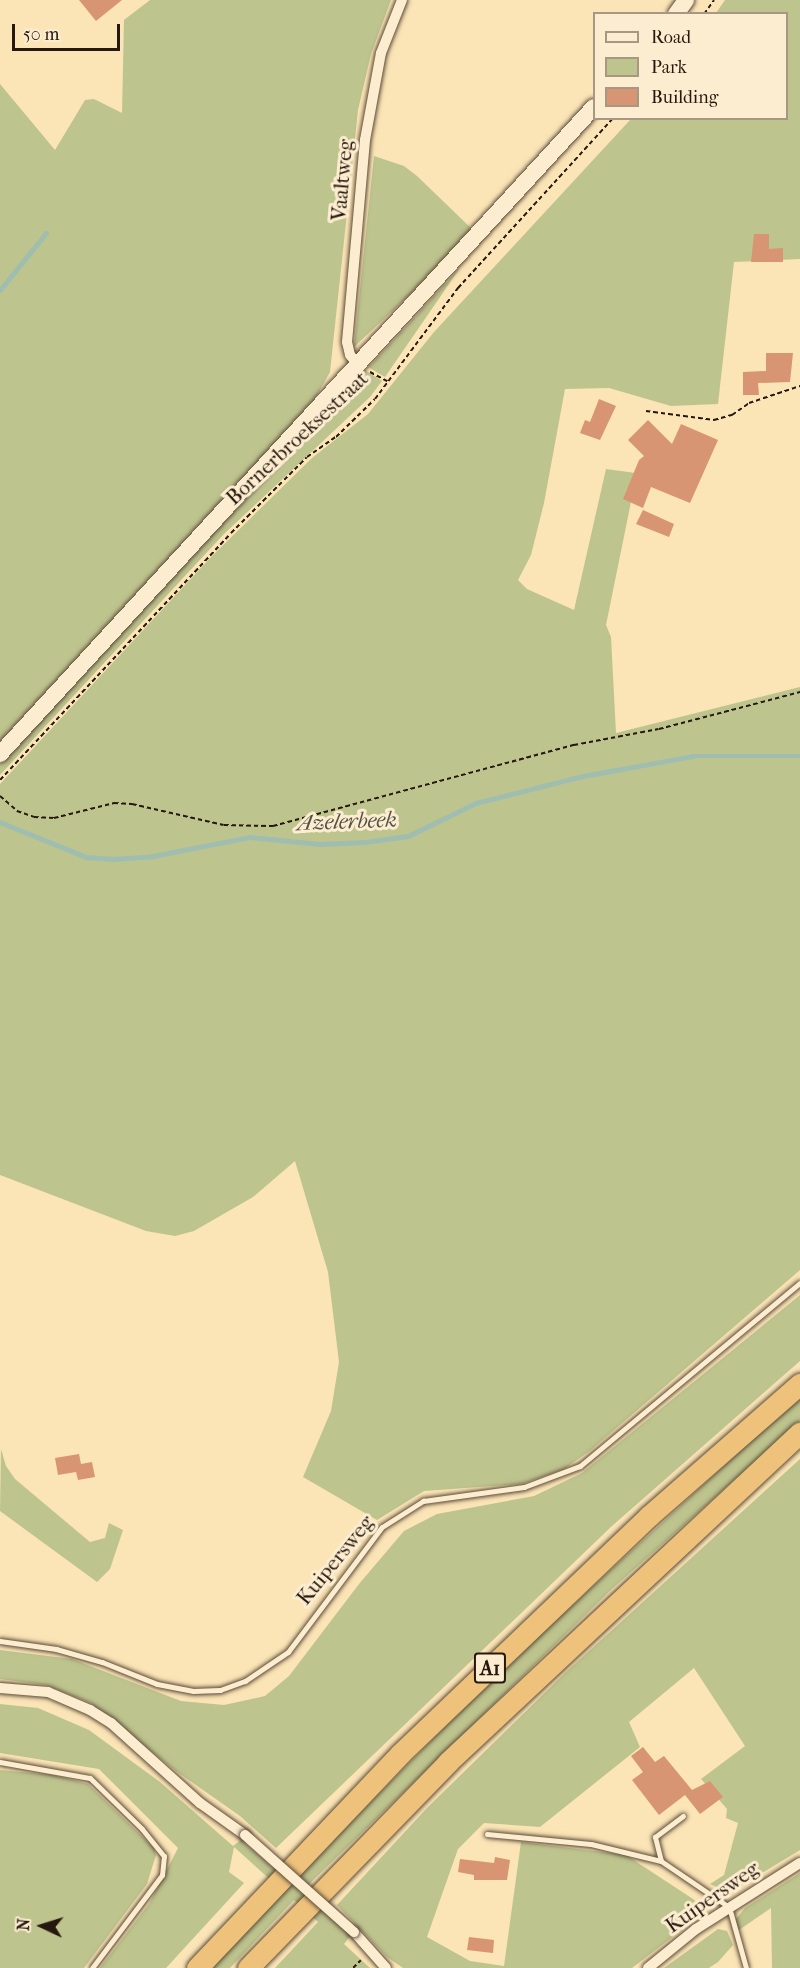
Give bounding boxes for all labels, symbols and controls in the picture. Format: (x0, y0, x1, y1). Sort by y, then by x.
scale bar (15, 12, 123, 50)
legend (593, 12, 788, 120)
text: 50 m (23, 24, 59, 45)
text: Road (651, 27, 691, 48)
text: Park (651, 57, 687, 78)
text: Building (651, 87, 718, 108)
street label: Vaaltweg (326, 138, 358, 222)
street label: Bornerbroeksestraat (221, 366, 373, 510)
water label: Azelerbeek (297, 807, 397, 837)
street label: Kuipersweg (291, 1510, 379, 1610)
road number: A1 (474, 1651, 506, 1685)
street label: Kuipersweg (660, 1856, 764, 1938)
north arrow (12, 1896, 72, 1956)
text: N (14, 1918, 33, 1931)

